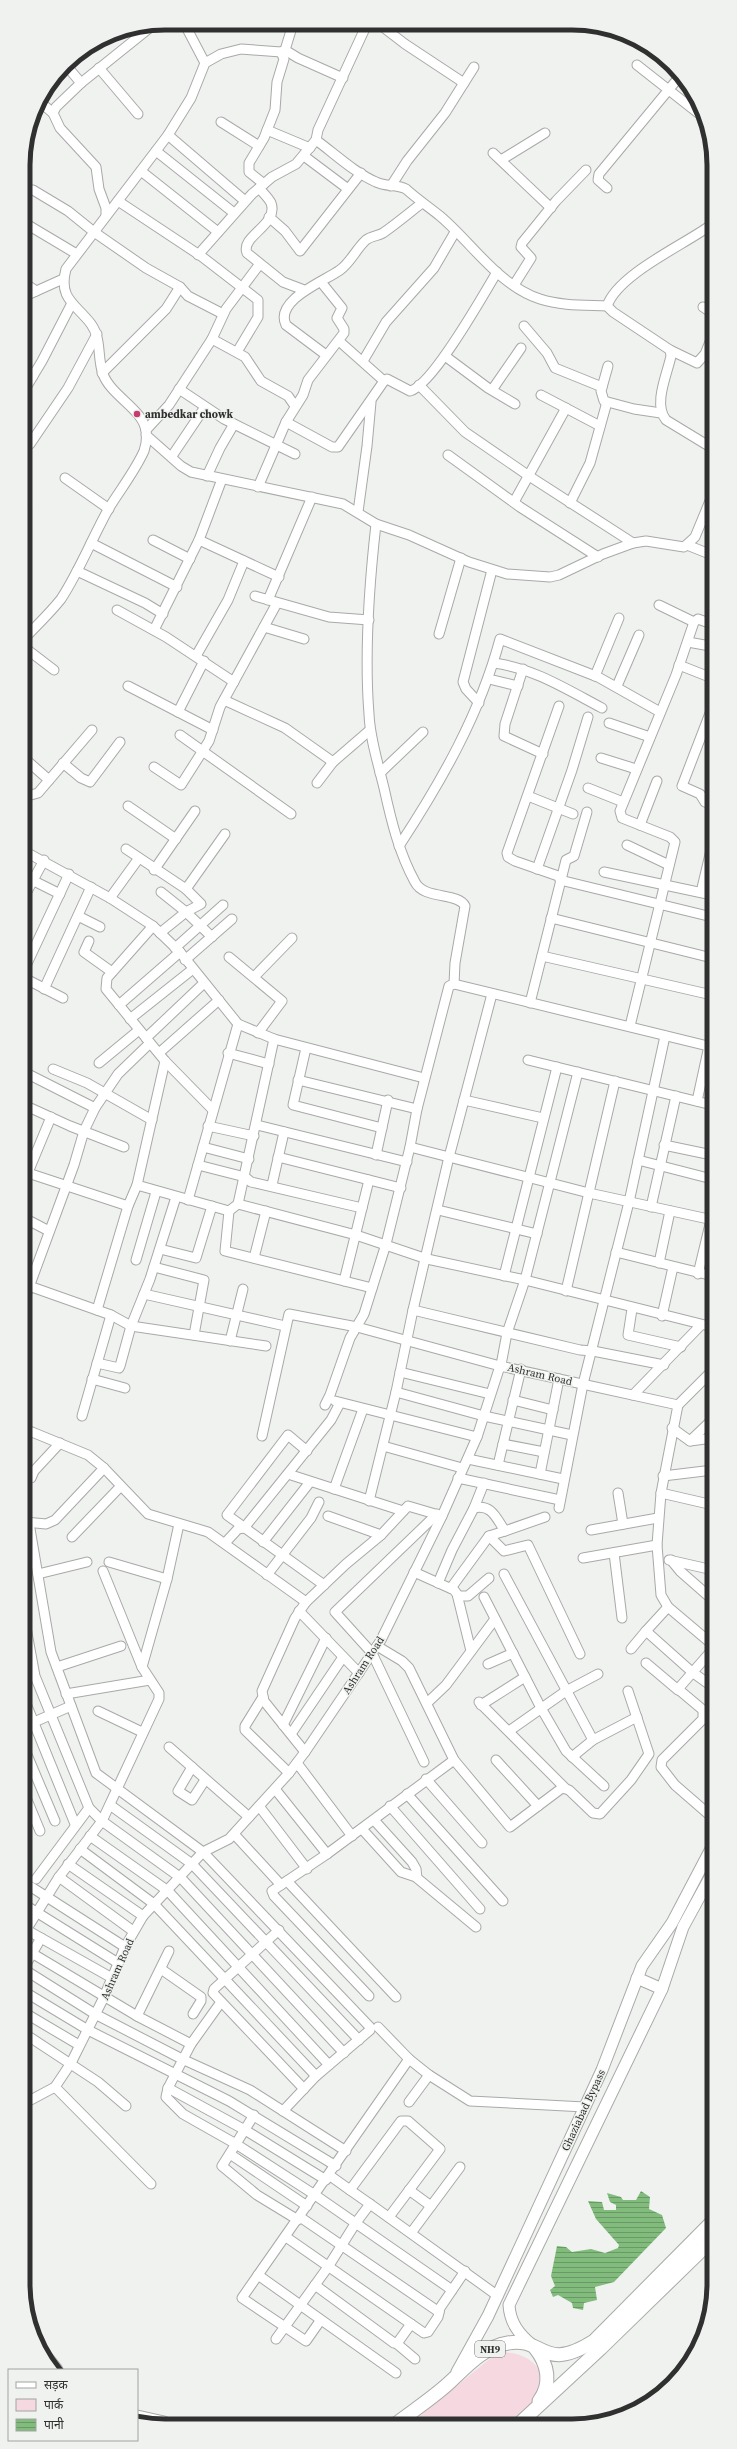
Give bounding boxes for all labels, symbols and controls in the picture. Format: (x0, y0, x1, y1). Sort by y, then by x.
place label: ambedkar chowk (145, 407, 233, 422)
marker: ambedkar chowk (132, 409, 142, 419)
street label: Ashram Road (506, 1360, 574, 1389)
street label: Ashram Road (339, 1633, 388, 1697)
street label: Ashram Road (97, 1935, 138, 2002)
street label: Ghaziabad Bypass (558, 2067, 609, 2153)
road number: NH9 (475, 2341, 505, 2357)
legend (8, 2369, 138, 2441)
text: सड़क (44, 2377, 69, 2393)
text: पार्क (44, 2397, 64, 2413)
text: पानी (44, 2417, 65, 2433)

